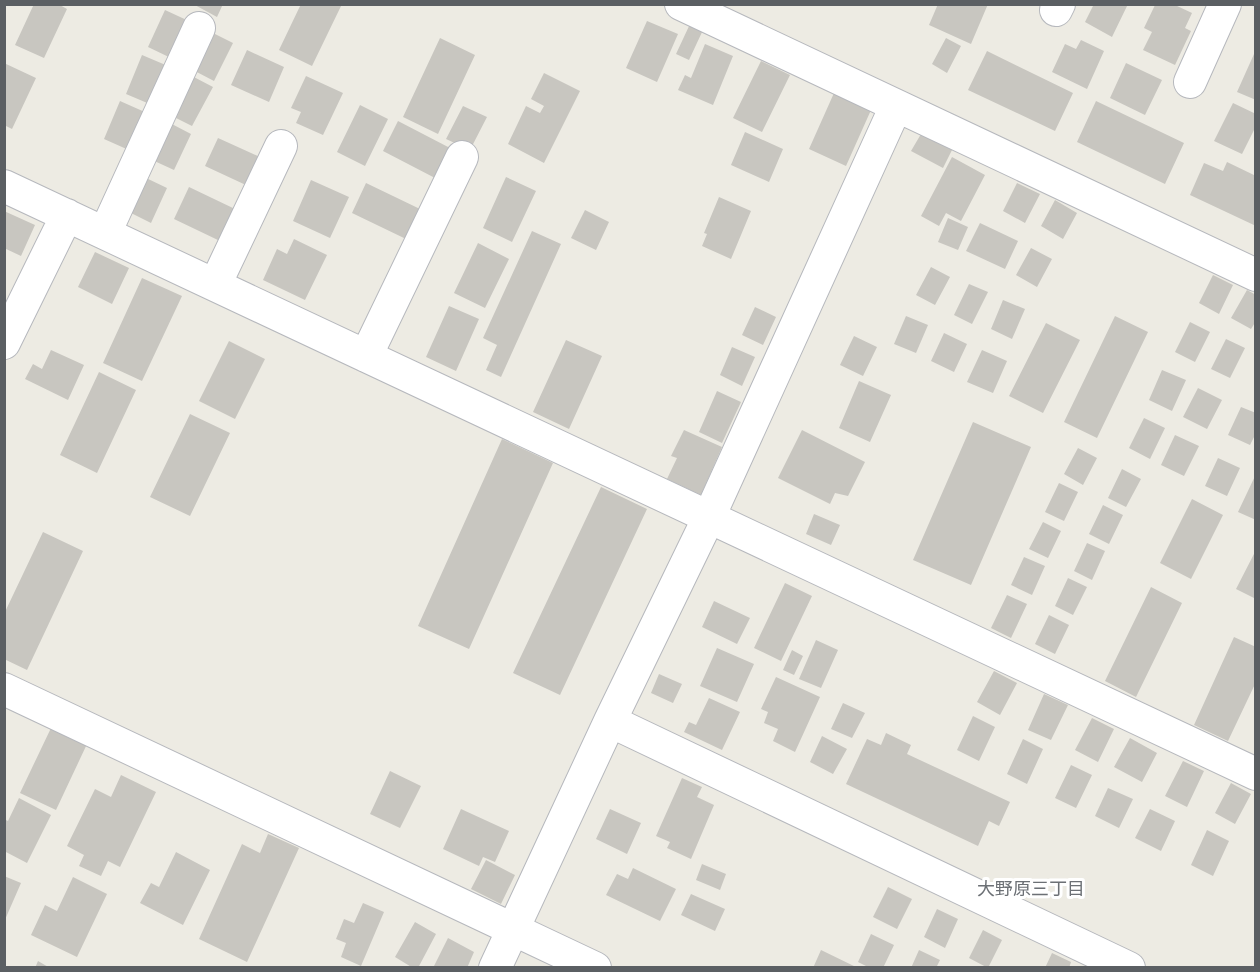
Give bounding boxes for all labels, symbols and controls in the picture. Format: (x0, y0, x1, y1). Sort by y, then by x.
district label: 大野原三丁目 (977, 880, 1085, 899)

